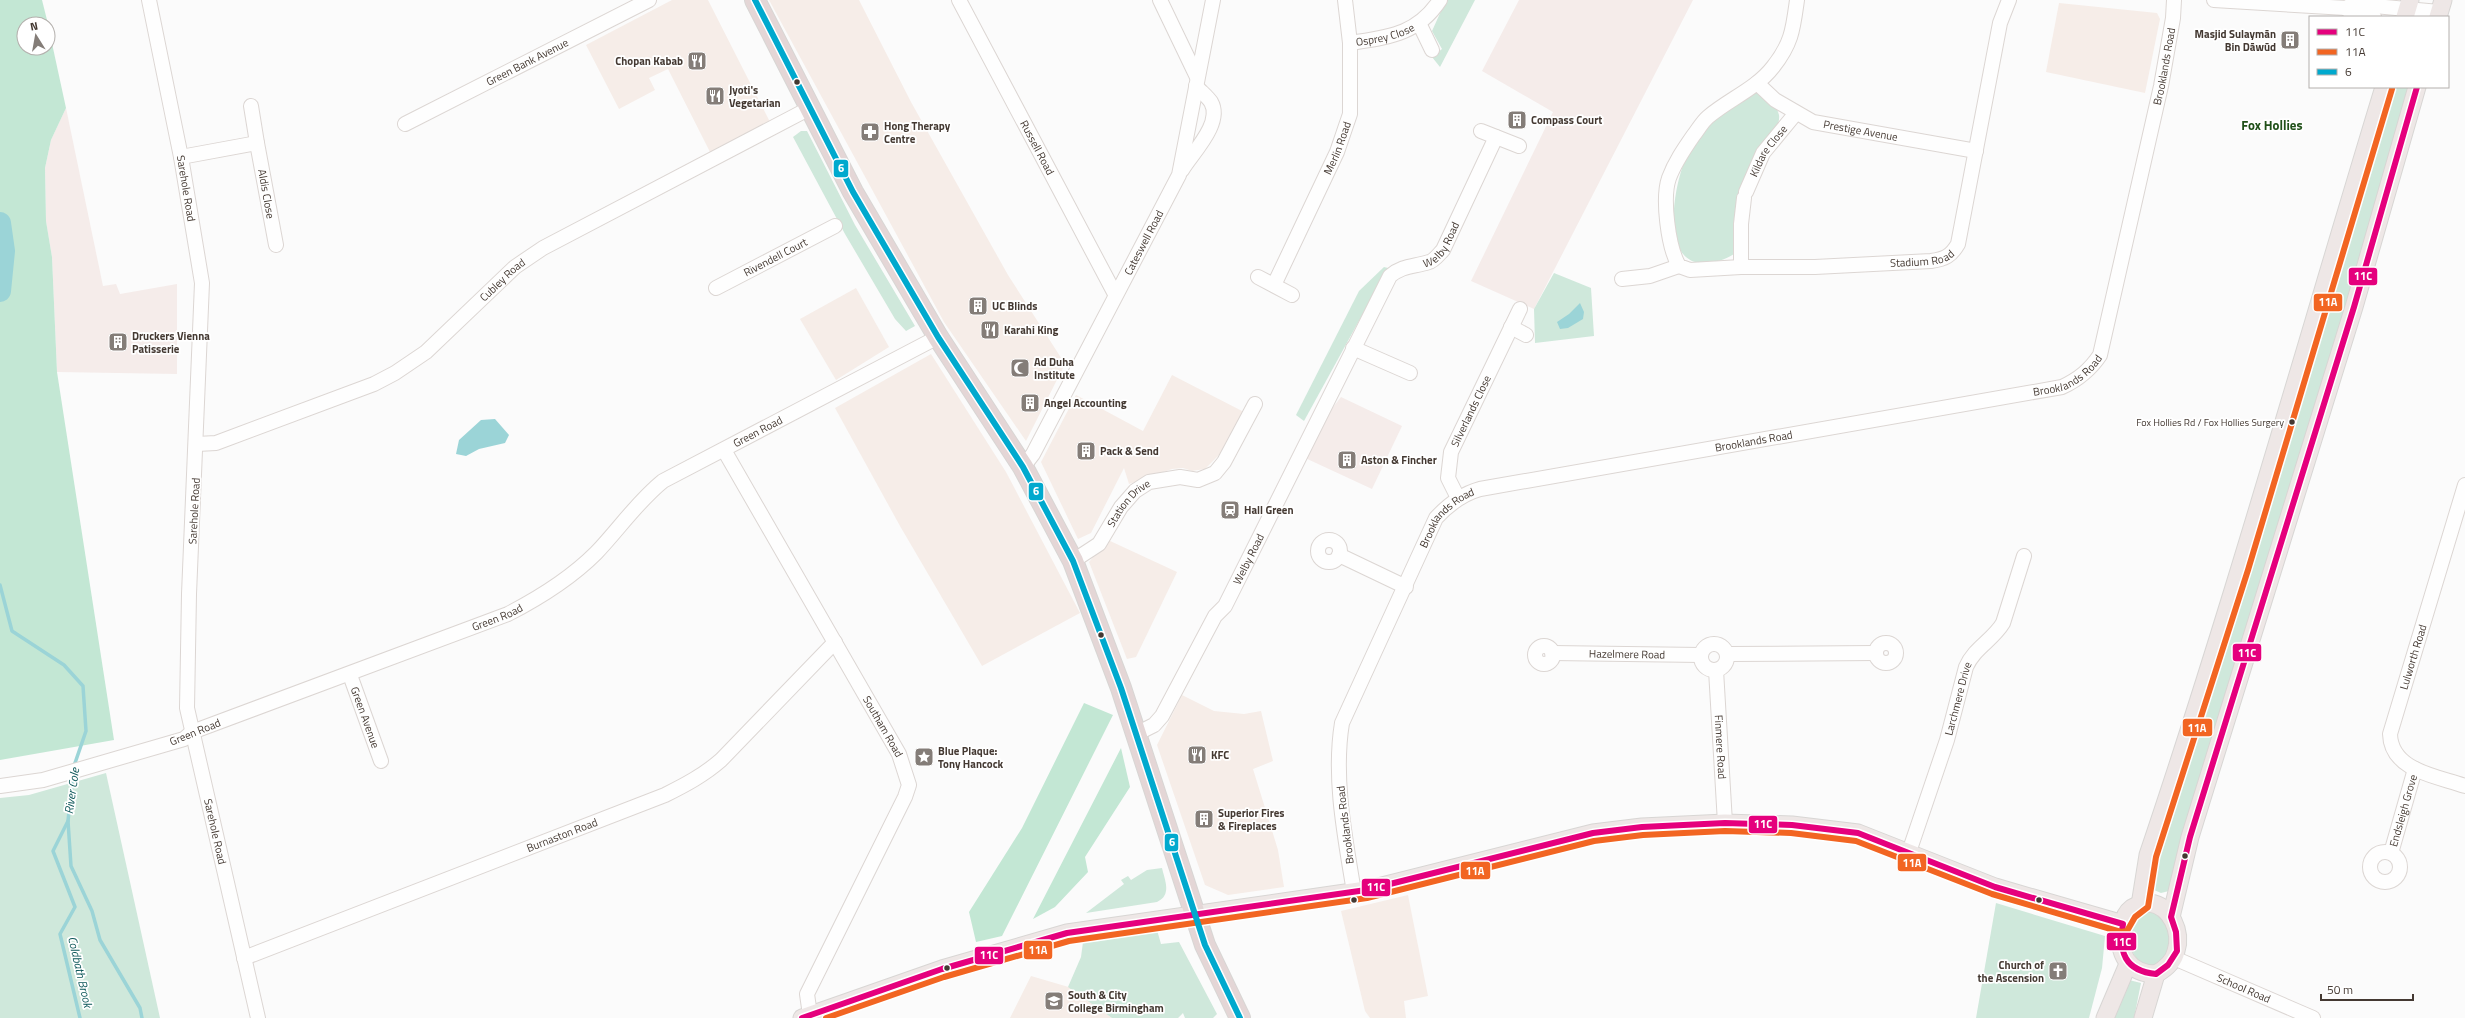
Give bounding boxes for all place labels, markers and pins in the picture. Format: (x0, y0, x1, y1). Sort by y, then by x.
place label: Masjid Sulaymān Bin Dāwūd (2195, 26, 2276, 55)
building icon: Masjid Sulaymān Bin Dāwūd (2279, 29, 2301, 51)
restaurant icon: Chopan Kabab (686, 50, 708, 72)
place label: Chopan Kabab (615, 53, 683, 69)
unlabelled marker (792, 77, 802, 87)
place label: Jyoti's Vegetarian (729, 82, 781, 111)
restaurant icon: Jyoti's Vegetarian (704, 85, 726, 107)
building icon: Compass Court (1506, 109, 1528, 131)
place label: Compass Court (1531, 112, 1602, 128)
place label: Hong Therapy Centre (884, 118, 951, 147)
pharmacy icon: Hong Therapy Centre (859, 121, 881, 143)
building icon: UC Blinds (967, 295, 989, 317)
place label: UC Blinds (992, 298, 1037, 314)
restaurant icon: Karahi King (979, 319, 1001, 341)
place label: Karahi King (1004, 322, 1059, 338)
place label: Druckers Vienna Patisserie (132, 328, 210, 357)
building icon: Druckers Vienna Patisserie (107, 331, 129, 353)
place label: Ad Duha Institute (1034, 354, 1075, 383)
mosque icon: Ad Duha Institute (1009, 357, 1031, 379)
building icon: Angel Accounting (1019, 392, 1041, 414)
place label: Angel Accounting (1044, 395, 1127, 411)
place label: Fox Hollies Rd / Fox Hollies Surgery (2136, 415, 2284, 430)
marker: Fox Hollies Rd / Fox Hollies Surgery (2287, 417, 2297, 427)
building icon: Pack & Send (1075, 440, 1097, 462)
place label: Pack & Send (1100, 443, 1159, 459)
building icon: Aston & Fincher (1336, 449, 1358, 471)
place label: Aston & Fincher (1361, 452, 1437, 468)
station icon: Hall Green (1219, 499, 1241, 521)
place label: Hall Green (1244, 502, 1294, 518)
unlabelled marker (1096, 630, 1106, 640)
place label: Blue Plaque: Tony Hancock (938, 743, 1004, 772)
restaurant icon: KFC (1186, 744, 1208, 766)
place icon: Blue Plaque: Tony Hancock (913, 746, 935, 768)
place label: KFC (1211, 747, 1229, 763)
place label: Superior Fires & Fireplaces (1218, 805, 1285, 834)
building icon: Superior Fires & Fireplaces (1193, 808, 1215, 830)
unlabelled marker (2180, 851, 2190, 861)
unlabelled marker (1349, 895, 1359, 905)
unlabelled marker (2034, 895, 2044, 905)
place label: Church of the Ascension (1978, 957, 2044, 986)
church icon: Church of the Ascension (2047, 960, 2069, 982)
unlabelled marker (942, 963, 952, 973)
place label: South & City College Birmingham (1068, 987, 1164, 1016)
school or university icon: South & City College Birmingham (1043, 990, 1065, 1012)

